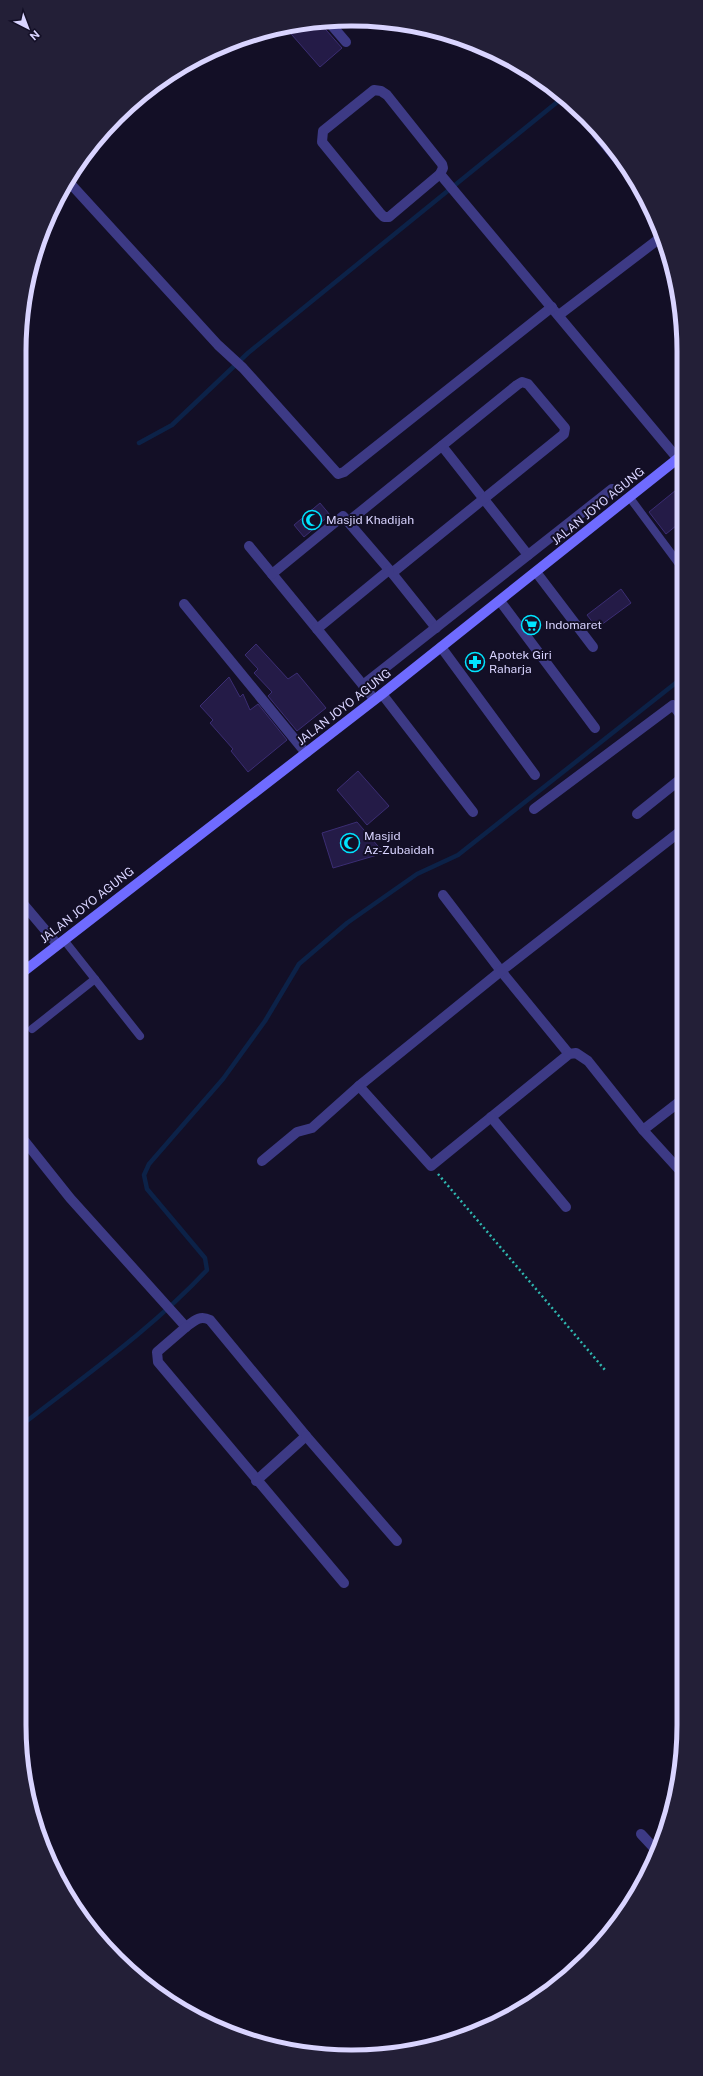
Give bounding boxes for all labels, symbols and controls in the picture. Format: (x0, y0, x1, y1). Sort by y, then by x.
north arrow (8, 8, 48, 48)
text: N (27, 28, 42, 43)
street label: JALAN JOYO AGUNG (549, 464, 647, 548)
mosque icon: Masjid Khadijah (301, 509, 323, 531)
place label: Masjid Khadijah (326, 513, 414, 527)
supermarket icon: Indomaret (520, 614, 542, 636)
place label: Indomaret (545, 618, 602, 632)
place label: Apotek Giri Raharja (489, 648, 552, 676)
pharmacy icon: Apotek Giri Raharja (464, 651, 486, 673)
street label: JALAN JOYO AGUNG (294, 666, 394, 748)
place label: Masjid Az-Zubaidah (364, 829, 434, 857)
mosque icon: Masjid Az-Zubaidah (339, 832, 361, 854)
street label: JALAN JOYO AGUNG (37, 864, 137, 946)

